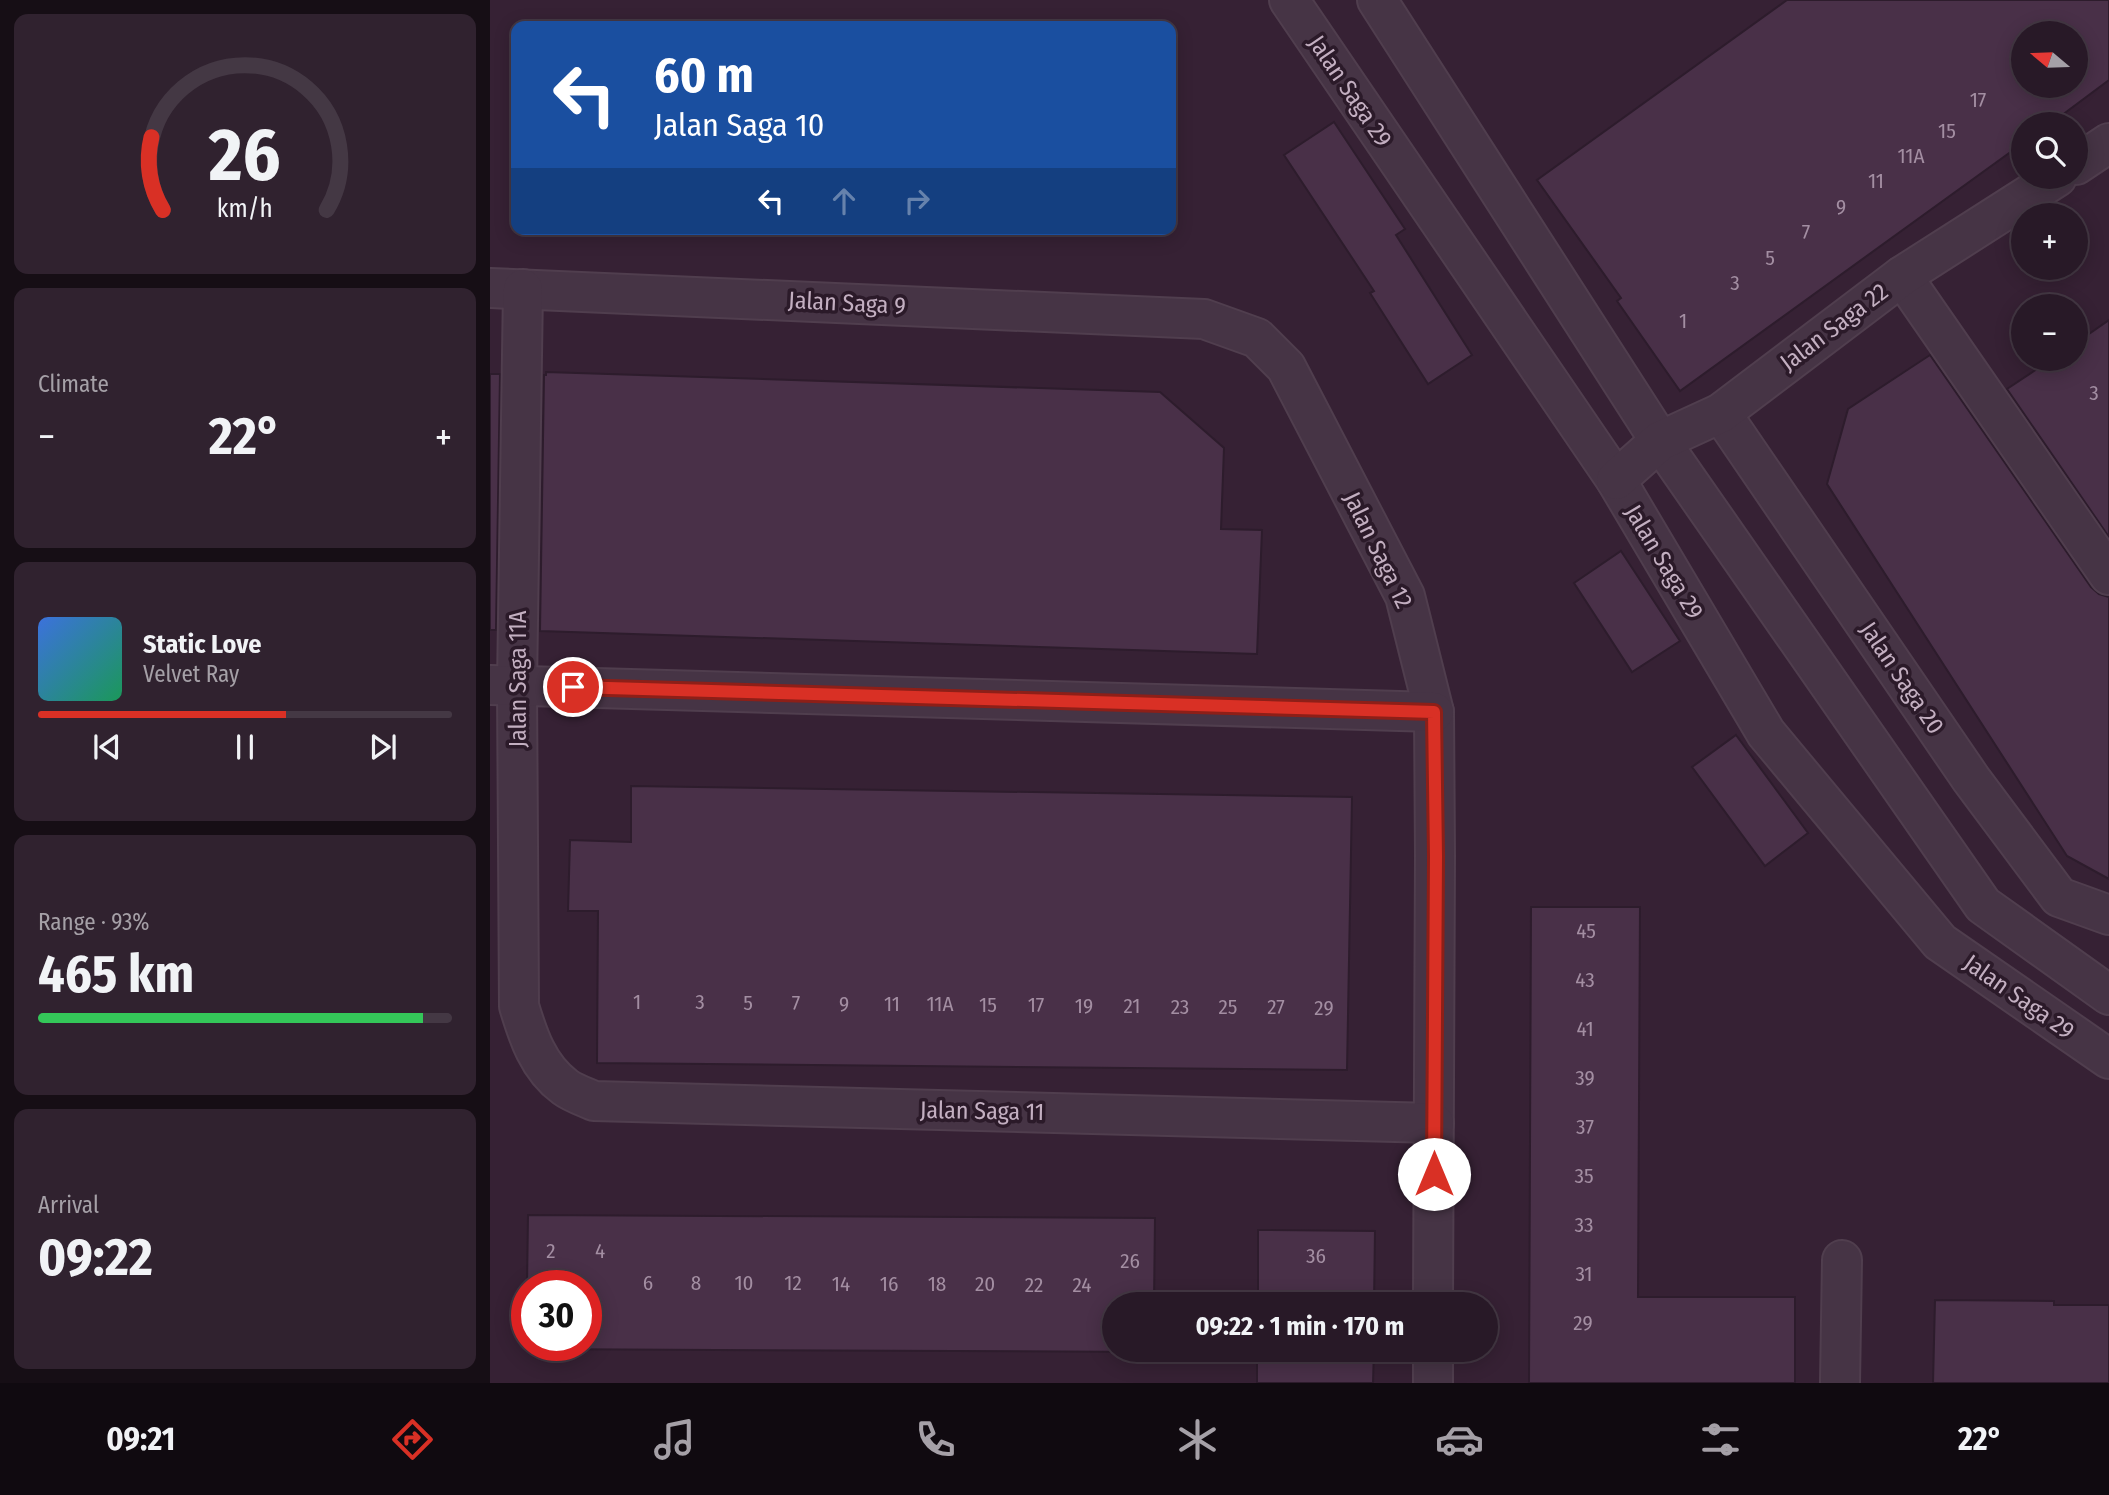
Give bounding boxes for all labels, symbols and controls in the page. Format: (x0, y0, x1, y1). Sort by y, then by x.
north arrow (2011, 21, 2088, 98)
map controls (2011, 21, 2088, 371)
street label: Jalan Saga 29 (1303, 30, 1397, 152)
text: 60 m (654, 46, 754, 105)
icon: left (539, 49, 630, 140)
house number: 17 (1970, 87, 1986, 113)
text: Jalan Saga 10 (654, 106, 824, 144)
text: 26 (208, 112, 281, 199)
button: search (2011, 112, 2088, 189)
house number: 15 (1938, 118, 1956, 144)
house number: 11A (1897, 143, 1925, 169)
house number: 11 (1868, 168, 1884, 194)
icon: left (752, 182, 790, 220)
icon: ahead (825, 182, 863, 220)
icon: right (898, 182, 936, 220)
text: km/h (217, 194, 273, 224)
house number: 9 (1836, 194, 1846, 220)
button: + (2011, 203, 2088, 280)
house number: 7 (1802, 219, 1810, 245)
house number: 5 (1765, 245, 1775, 271)
house number: 3 (1730, 270, 1740, 296)
street label: Jalan Saga 22 (1775, 278, 1893, 376)
street label: Jalan Saga 9 (788, 286, 906, 320)
button: − (2011, 294, 2088, 371)
house number: 1 (1679, 308, 1687, 334)
text: Climate (38, 370, 109, 398)
house number: 3 (2089, 380, 2099, 406)
text: 22° (209, 405, 281, 468)
text: − (38, 414, 55, 460)
text: + (435, 414, 452, 460)
street label: Jalan Saga 12 (1338, 487, 1418, 613)
street label: Jalan Saga 29 (1619, 500, 1709, 624)
street label: Jalan Saga 11A (504, 610, 532, 748)
street label: Jalan Saga 20 (1854, 617, 1950, 739)
text: Static Love (143, 629, 261, 660)
pin (543, 657, 603, 717)
text: Velvet Ray (143, 660, 239, 688)
icon: arrive (554, 668, 592, 706)
icon: previous (88, 728, 126, 766)
icon: pause (226, 728, 264, 766)
icon: next (364, 728, 402, 766)
text: Range · 93% (38, 908, 149, 936)
house number: 45 (1576, 918, 1596, 944)
text: 465 km (38, 943, 194, 1006)
street label: Jalan Saga 29 (1959, 949, 2079, 1045)
house number: 43 (1575, 967, 1595, 993)
house number: 1 (633, 989, 641, 1015)
house number: 3 (695, 989, 705, 1015)
house number: 5 (743, 990, 753, 1016)
house number: 7 (792, 990, 800, 1016)
house number: 9 (839, 991, 849, 1017)
house number: 11 (884, 991, 900, 1017)
house number: 11A (926, 991, 954, 1017)
house number: 15 (979, 992, 997, 1018)
house number: 17 (1028, 992, 1044, 1018)
house number: 19 (1075, 993, 1093, 1019)
house number: 21 (1124, 993, 1141, 1019)
house number: 23 (1171, 994, 1189, 1020)
house number: 25 (1219, 994, 1237, 1020)
house number: 27 (1267, 994, 1285, 1020)
house number: 29 (1314, 995, 1334, 1021)
house number: 41 (1576, 1016, 1594, 1042)
house number: 39 (1575, 1065, 1595, 1091)
street label: Jalan Saga 11 (920, 1096, 1044, 1126)
house number: 37 (1576, 1114, 1594, 1140)
position arrow (1397, 1137, 1471, 1211)
house number: 35 (1574, 1163, 1594, 1189)
text: Arrival (38, 1191, 99, 1219)
house number: 33 (1575, 1212, 1593, 1238)
text: 09:22 (38, 1226, 153, 1289)
house number: 2 (546, 1238, 556, 1264)
house number: 4 (595, 1238, 605, 1264)
house number: 36 (1306, 1243, 1326, 1269)
house number: 26 (1120, 1248, 1140, 1274)
house number: 31 (1575, 1261, 1593, 1287)
speed limit sign: 30 (511, 1270, 602, 1361)
house number: 6 (643, 1270, 653, 1296)
house number: 8 (691, 1270, 701, 1296)
house number: 10 (734, 1270, 754, 1296)
house number: 12 (784, 1270, 802, 1296)
house number: 14 (832, 1271, 850, 1297)
house number: 16 (880, 1271, 898, 1297)
house number: 18 (928, 1271, 946, 1297)
house number: 20 (975, 1271, 995, 1297)
house number: 22 (1025, 1272, 1043, 1298)
house number: 24 (1072, 1272, 1092, 1298)
house number: 29 (1573, 1310, 1593, 1336)
text: 09:22 · 1 min · 170 m (1196, 1311, 1404, 1342)
icon: directions (388, 1415, 437, 1464)
icon: music (650, 1415, 699, 1464)
icon: phone (911, 1415, 960, 1464)
icon: climate (1173, 1415, 1222, 1464)
icon: car (1435, 1415, 1484, 1464)
icon: filters (1696, 1415, 1745, 1464)
text: 09:21 (106, 1420, 175, 1458)
text: 22° (1958, 1420, 2003, 1458)

